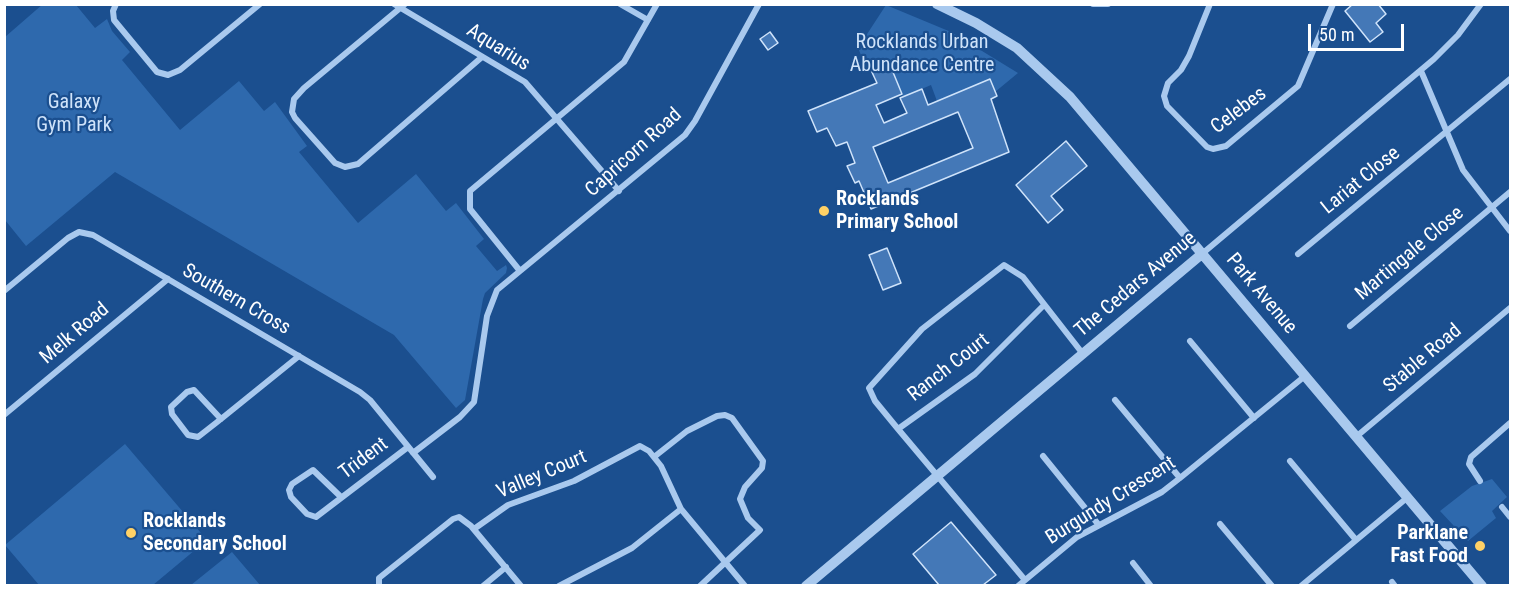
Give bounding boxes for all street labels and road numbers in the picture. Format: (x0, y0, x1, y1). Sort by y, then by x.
street label: Aquarius (462, 19, 534, 77)
street label: Celebes (1207, 82, 1271, 140)
street label: Capricorn Road (581, 104, 687, 202)
street label: Lariat Close (1317, 142, 1405, 220)
street label: Martingale Close (1351, 202, 1469, 306)
street label: The Cedars Avenue (1070, 227, 1202, 343)
street label: Park Avenue (1220, 249, 1302, 339)
street label: Southern Cross (178, 259, 294, 341)
street label: Melk Road (36, 298, 114, 370)
street label: Stable Road (1379, 319, 1467, 399)
street label: Ranch Court (903, 329, 995, 407)
street label: Trident (335, 433, 393, 485)
street label: Valley Court (493, 445, 591, 505)
street label: Burgundy Crescent (1042, 451, 1180, 551)

